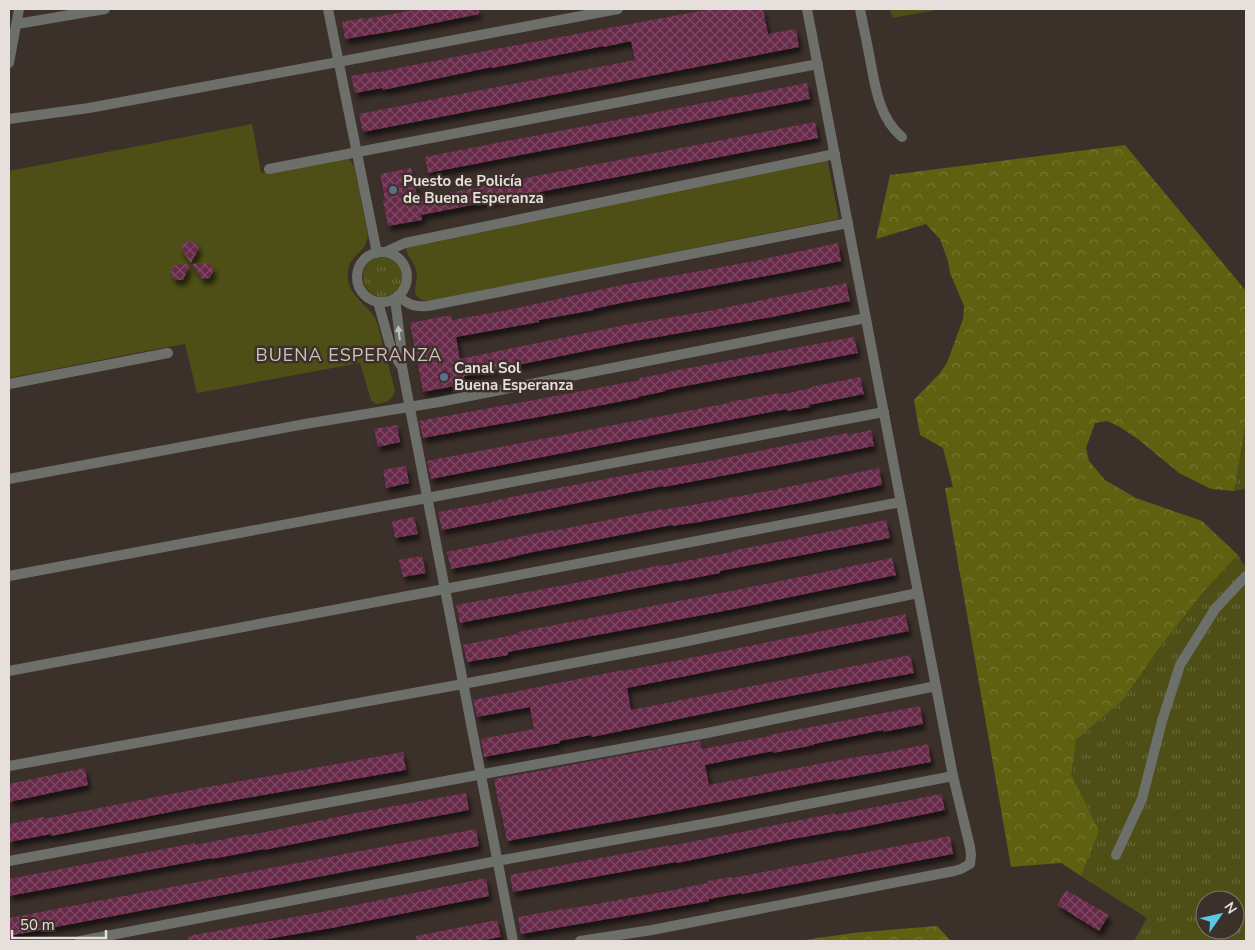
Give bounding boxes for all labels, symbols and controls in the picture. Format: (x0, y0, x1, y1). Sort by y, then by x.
place label: Puesto de Policía de Buena Esperanza (403, 171, 544, 208)
marker: Puesto de Policía de Buena Esperanza (387, 184, 399, 196)
one-way arrow (395, 325, 403, 341)
district label: BUENA ESPERANZA (256, 343, 442, 367)
place label: Canal Sol Buena Esperanza (454, 358, 574, 395)
marker: Canal Sol Buena Esperanza (438, 371, 450, 383)
north arrow (1195, 890, 1245, 940)
text: N (1220, 898, 1241, 918)
scale bar (12, 908, 106, 940)
text: 50 m (20, 915, 55, 935)

